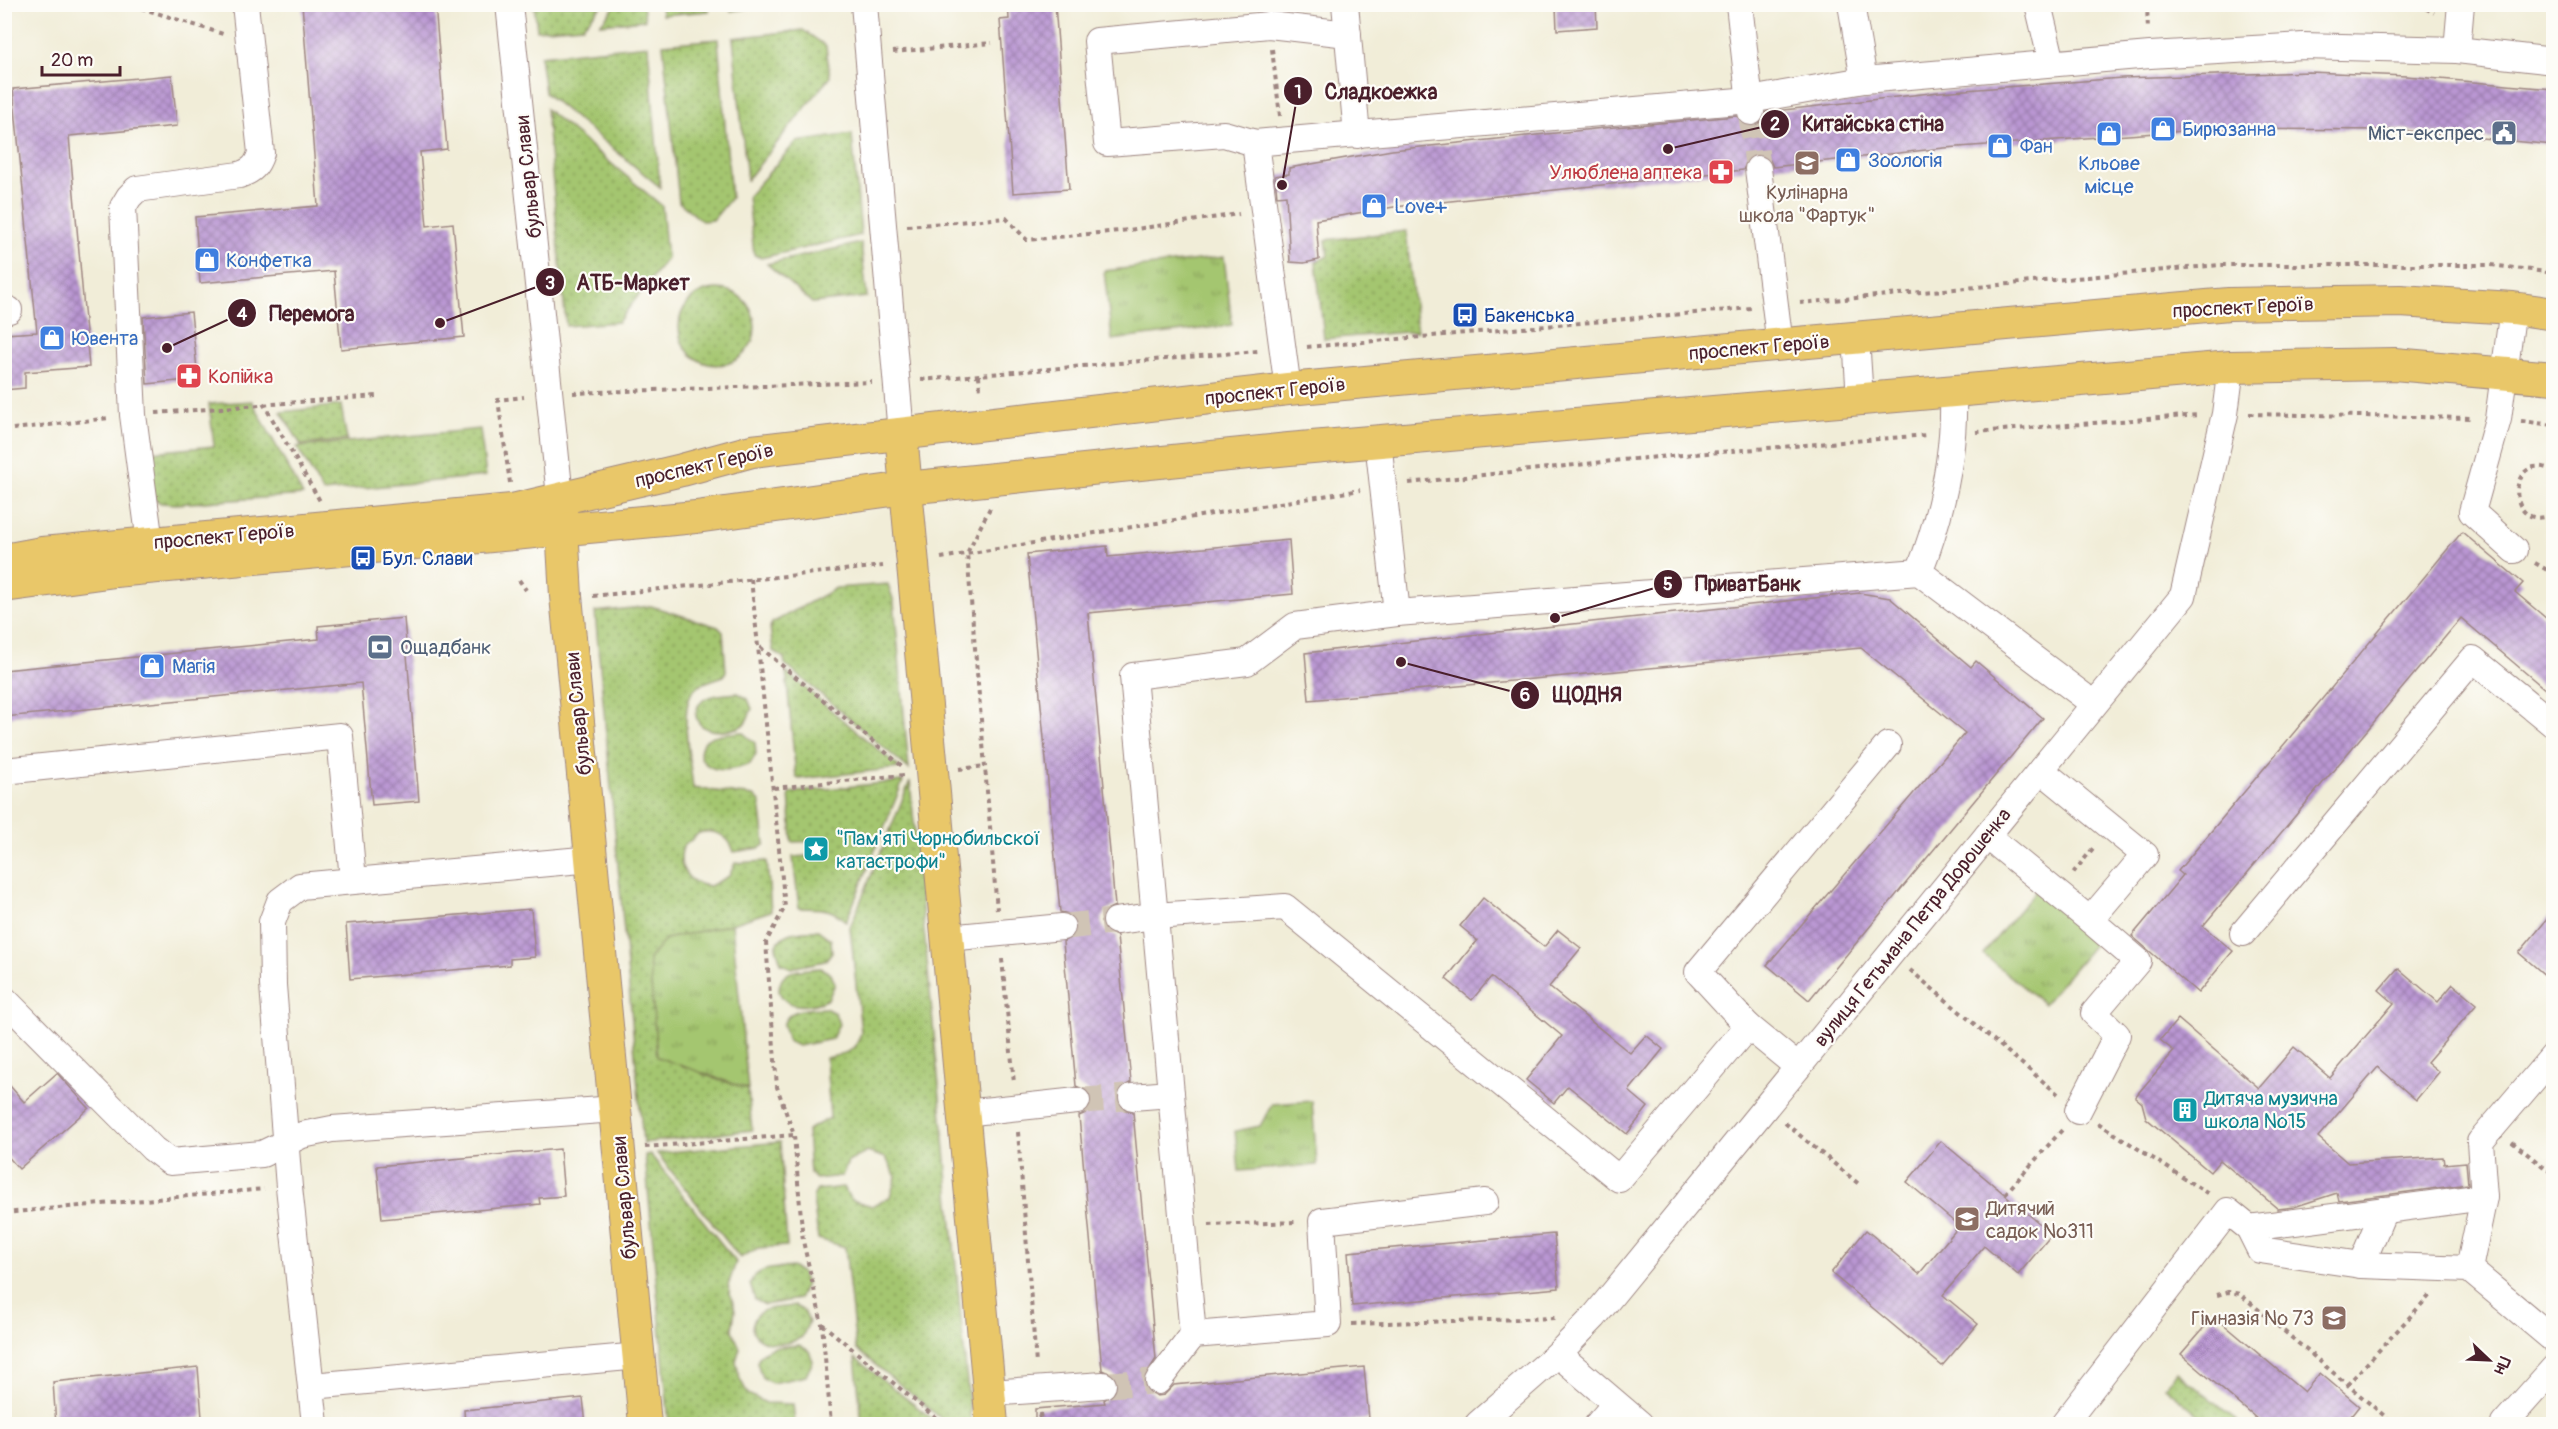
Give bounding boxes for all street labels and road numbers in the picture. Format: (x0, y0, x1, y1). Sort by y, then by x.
street label: бульвар Слави (510, 114, 547, 240)
street label: проспект Героїв (2172, 291, 2314, 324)
street label: проспект Героїв (1687, 329, 1831, 366)
street label: проспект Героїв (1203, 372, 1347, 411)
street label: проспект Героїв (632, 437, 776, 494)
street label: проспект Героїв (152, 518, 296, 555)
street label: бульвар Слави (560, 651, 597, 777)
street label: вулиця Гетьмана Петра Дорошенка (1808, 803, 2017, 1052)
street label: бульвар Слави (607, 1135, 642, 1261)

